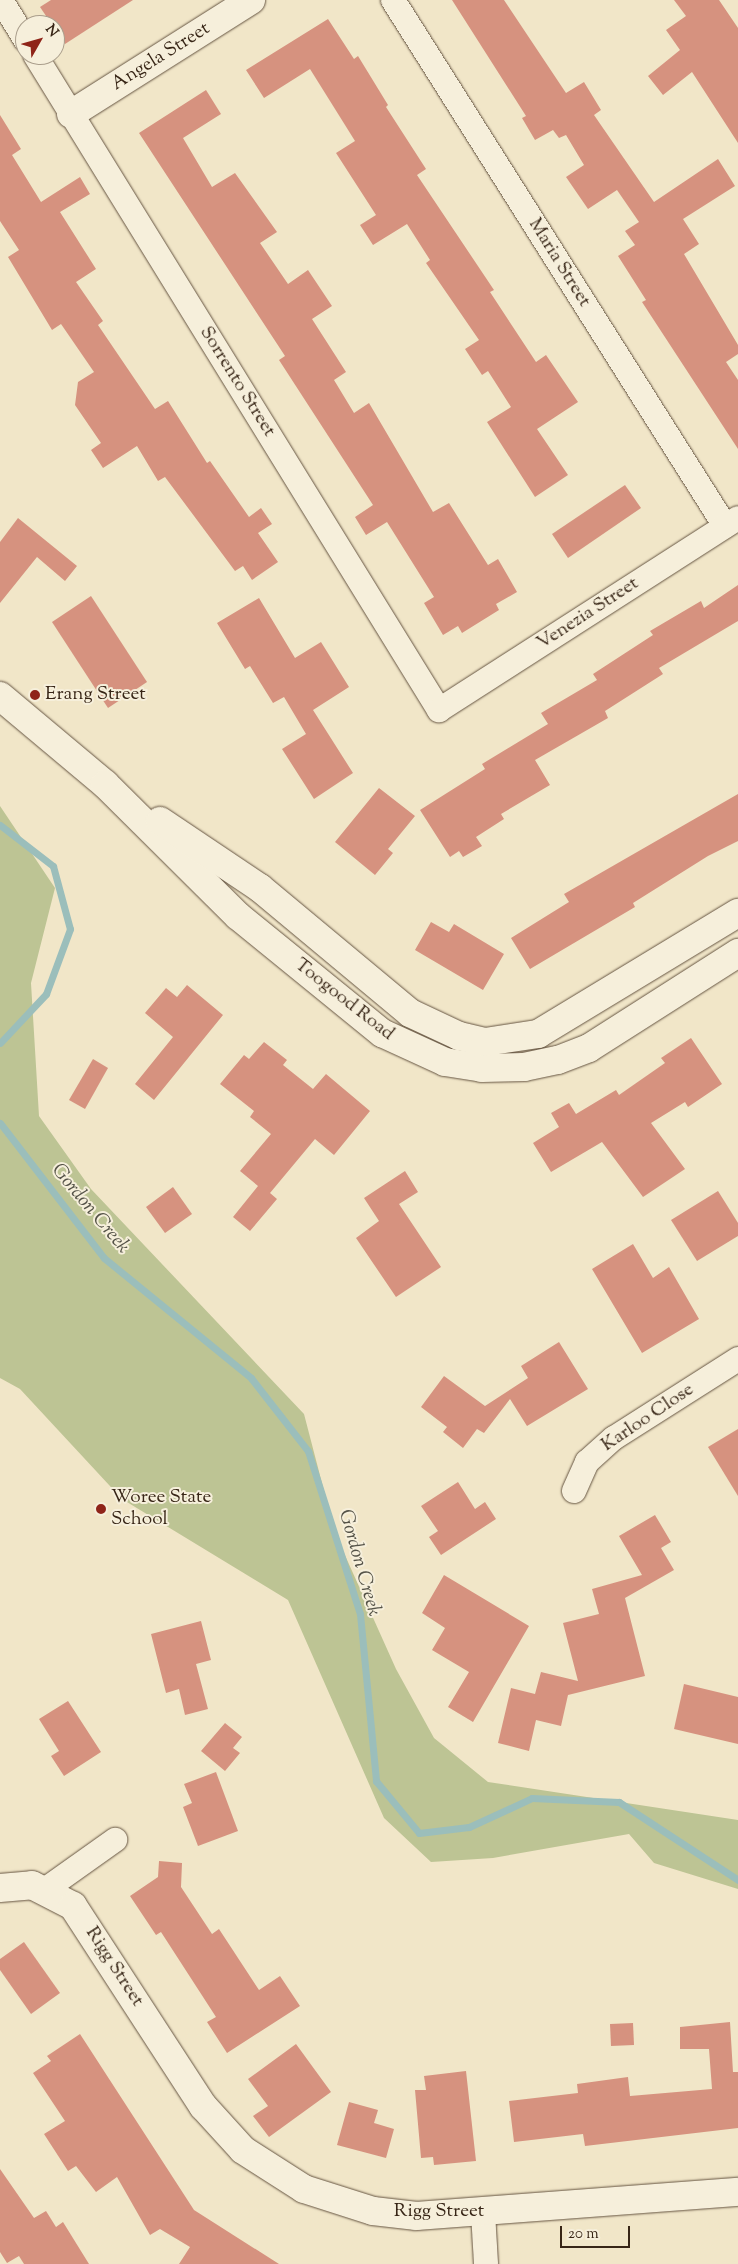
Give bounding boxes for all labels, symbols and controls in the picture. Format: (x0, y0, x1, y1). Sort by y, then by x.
north arrow (15, 15, 65, 65)
street label: Angela Street (108, 18, 214, 96)
text: N (40, 21, 62, 42)
street label: Maria Street (523, 214, 595, 312)
street label: Sorrento Street (194, 323, 280, 441)
street label: Venezia Street (533, 573, 643, 655)
place label: Erang Street (45, 684, 146, 706)
marker: Erang Street (29, 689, 41, 701)
street label: Toogood Road (290, 954, 398, 1046)
water label: Gordon Creek (46, 1159, 134, 1259)
street label: Karloo Close (598, 1379, 698, 1457)
place label: Woree State School (111, 1487, 211, 1531)
marker: Woree State School (95, 1503, 107, 1515)
water label: Gordon Creek (332, 1507, 386, 1619)
street label: Rigg Street (80, 1923, 148, 2011)
street label: Rigg Street (394, 2201, 484, 2223)
scale bar (563, 2216, 633, 2248)
text: 20 m (568, 2224, 599, 2245)

